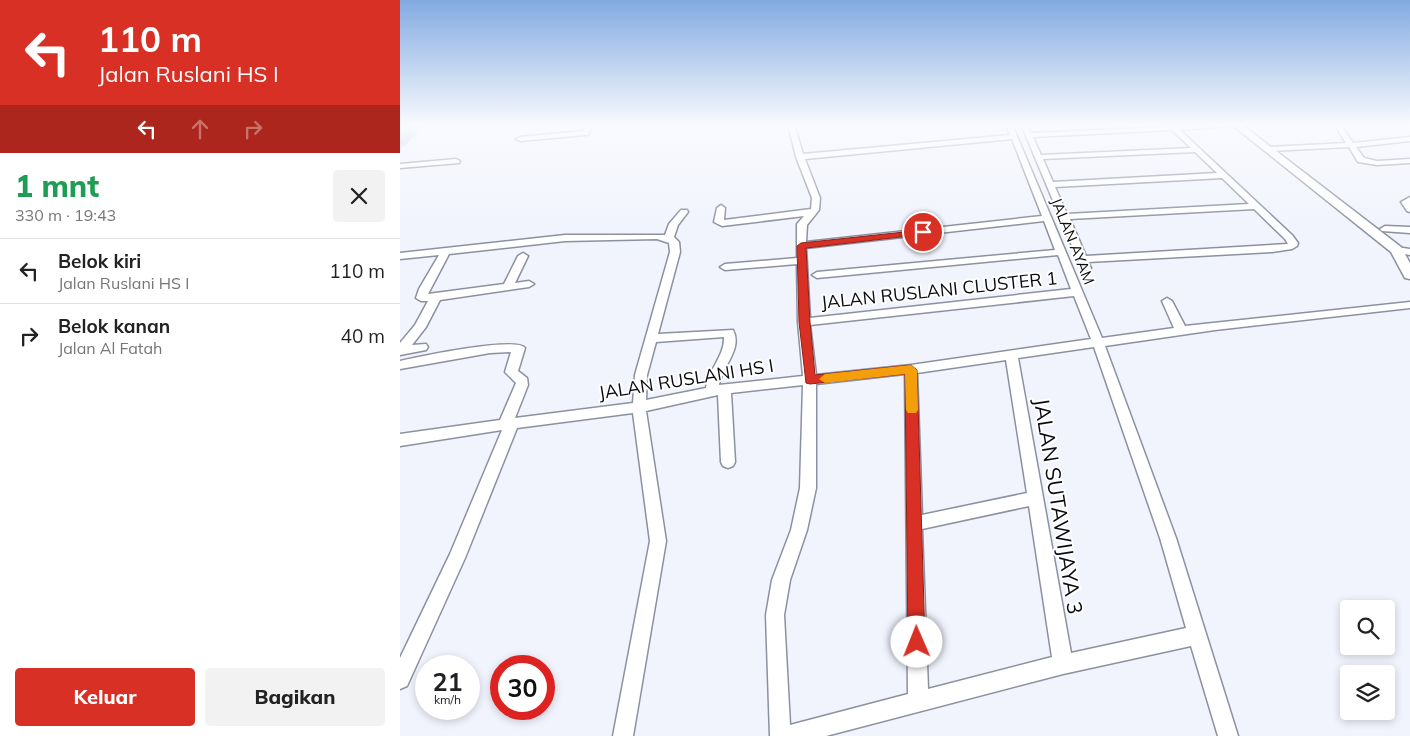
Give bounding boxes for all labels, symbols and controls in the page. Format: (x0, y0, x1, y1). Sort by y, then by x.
text: 110 m (98, 17, 202, 61)
icon: left (15, 20, 80, 85)
text: Jalan Ruslani HS I (98, 60, 279, 88)
icon: left (133, 115, 161, 143)
icon: ahead (186, 115, 214, 143)
icon: right (239, 115, 267, 143)
text: 1 mnt (15, 167, 99, 205)
button: close (333, 170, 385, 222)
street label: JALAN AYAM (1047, 195, 1099, 287)
text: 330 m · 19:43 (15, 205, 116, 225)
pin (902, 211, 944, 253)
icon: arrive (909, 218, 937, 246)
text: Belok kiri (58, 249, 141, 273)
icon: left (15, 257, 43, 285)
text: 110 m (329, 259, 385, 283)
street label: JALAN RUSLANI CLUSTER 1 (820, 266, 1058, 314)
text: Jalan Ruslani HS I (58, 273, 189, 293)
text: Belok kanan (58, 314, 170, 338)
icon: right (15, 322, 43, 350)
text: 40 m (341, 324, 385, 348)
text: Jalan Al Fatah (58, 338, 162, 358)
street label: JALAN RUSLANI HS I (597, 354, 775, 404)
street label: JALAN SUTAWIJAYA 3 (1029, 396, 1089, 616)
map controls (1340, 600, 1395, 720)
button: search (1340, 600, 1395, 655)
position arrow (890, 615, 942, 667)
speed limit sign: 30 (490, 655, 555, 720)
button: layers (1340, 665, 1395, 720)
text: 21 (432, 666, 463, 697)
button: Keluar (15, 668, 195, 726)
button: Bagikan (205, 668, 385, 726)
text: km/h (434, 692, 461, 707)

